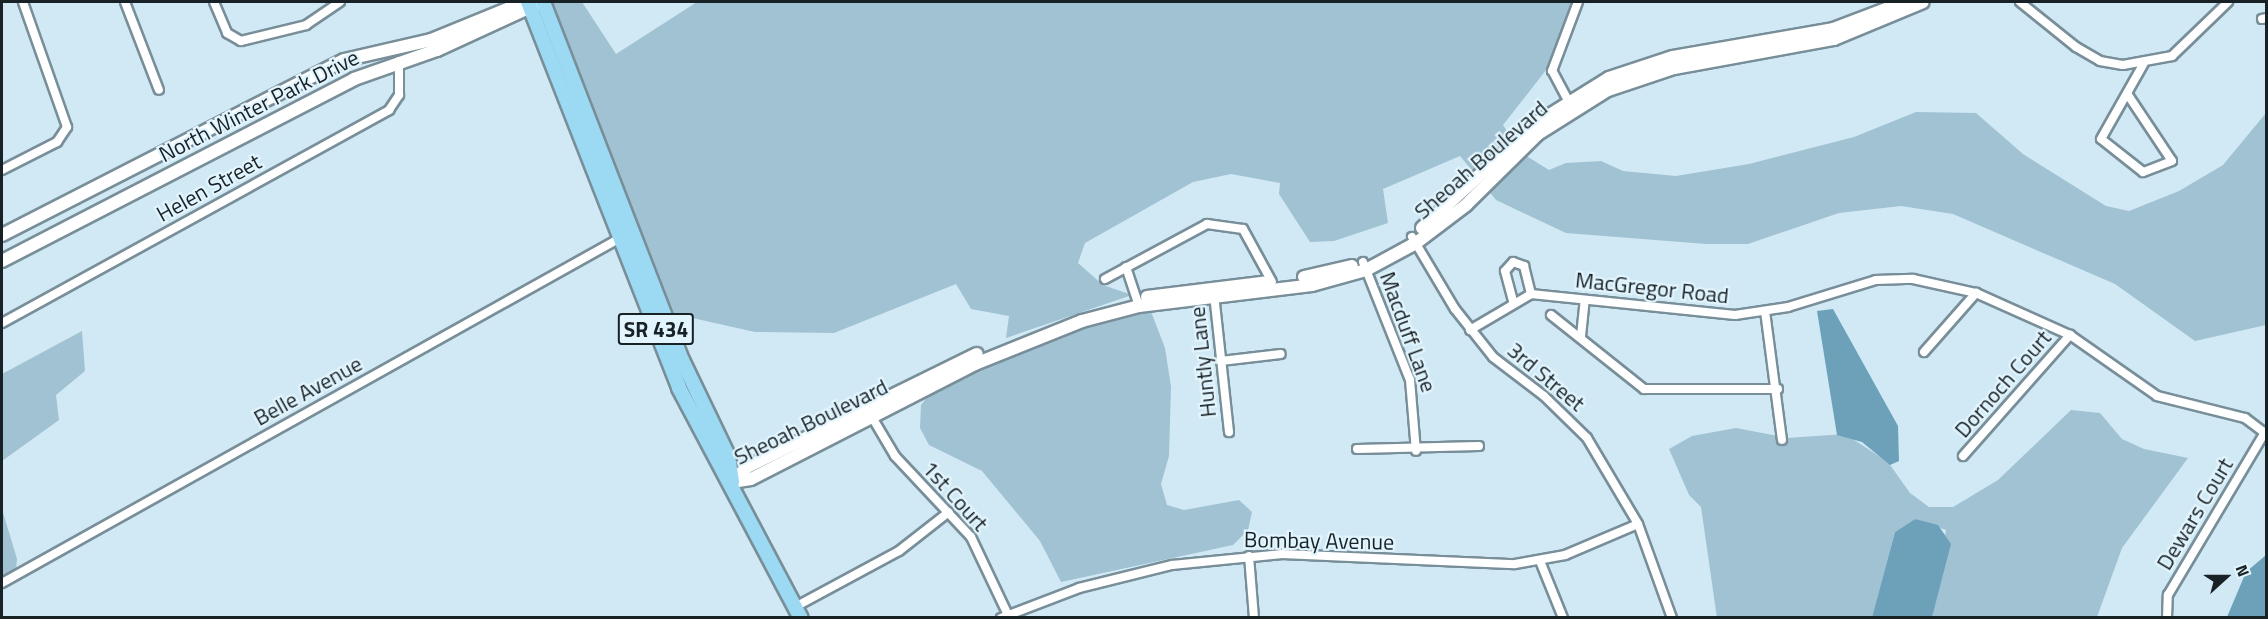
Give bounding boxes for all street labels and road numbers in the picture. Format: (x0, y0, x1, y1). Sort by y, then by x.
street label: North Winter Park Drive (155, 44, 363, 168)
street label: Sheoah Boulevard (1409, 95, 1553, 225)
street label: Helen Street (152, 148, 266, 228)
street label: MacGregor Road (1574, 267, 1730, 309)
street label: Macduff Lane (1374, 268, 1442, 396)
street label: Huntly Lane (1184, 305, 1222, 419)
road number: SR 434 (617, 311, 695, 347)
street label: Dornoch Court (1949, 325, 2057, 443)
street label: 3rd Street (1502, 337, 1590, 417)
street label: Belle Avenue (249, 350, 367, 432)
street label: Sheoah Boulevard (730, 373, 892, 471)
street label: Dewars Court (2151, 453, 2239, 575)
street label: 1st Court (917, 455, 993, 537)
street label: Bombay Avenue (1244, 526, 1394, 556)

